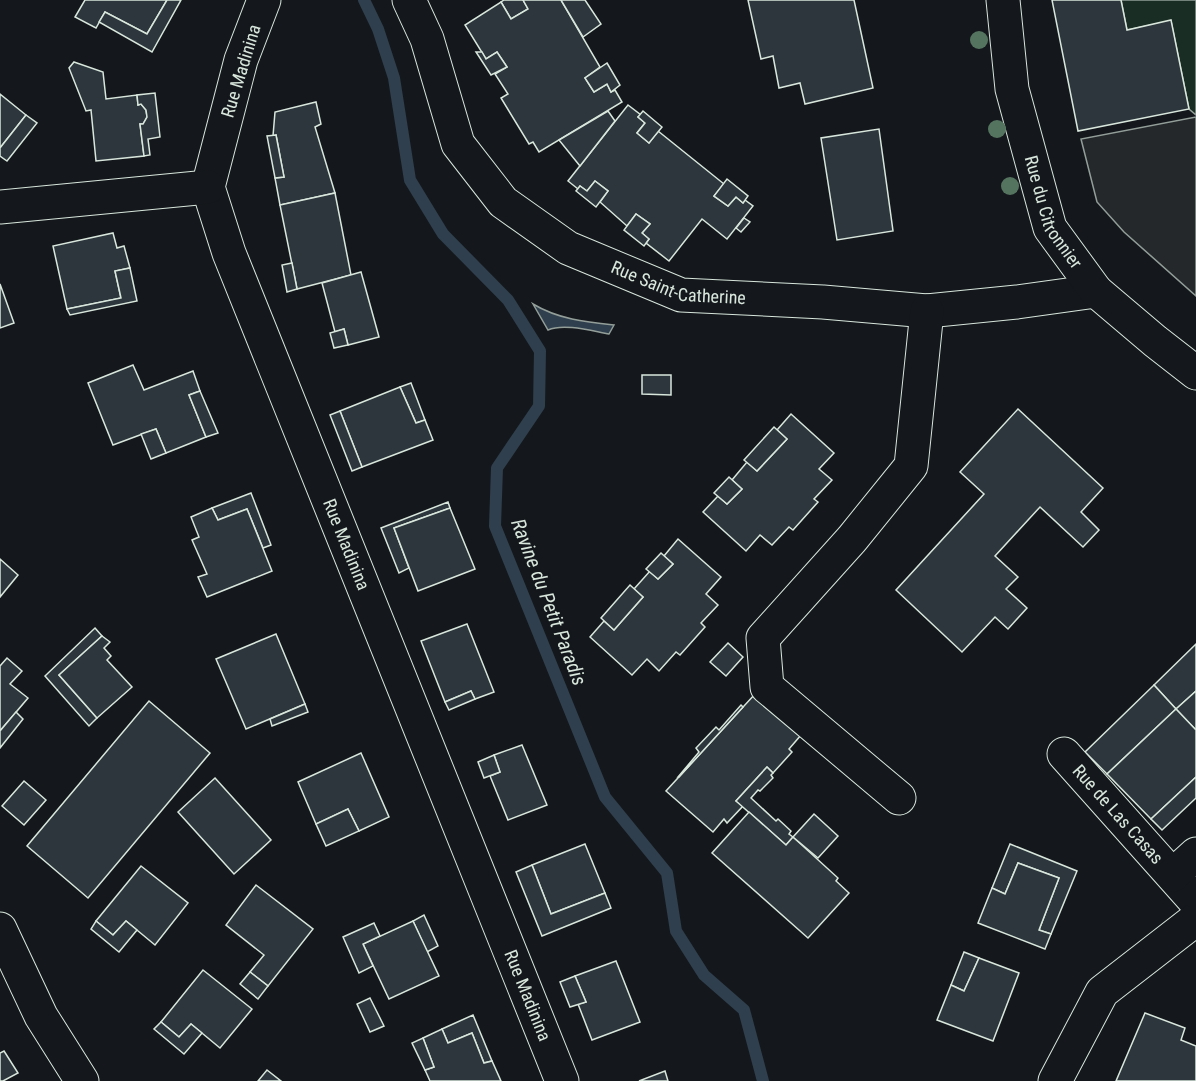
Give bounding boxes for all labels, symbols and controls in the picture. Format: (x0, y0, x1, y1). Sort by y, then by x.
street label: Rue Madinina (216, 22, 265, 120)
street label: Rue du Citronnier (1021, 153, 1087, 273)
street label: Rue Saint-Catherine (608, 256, 746, 308)
street label: Rue Madinina (319, 496, 374, 593)
water label: Ravine du Petit Paradis (506, 515, 592, 689)
street label: Rue de Las Casas (1069, 760, 1168, 868)
street label: Rue Madinina (500, 947, 556, 1044)

